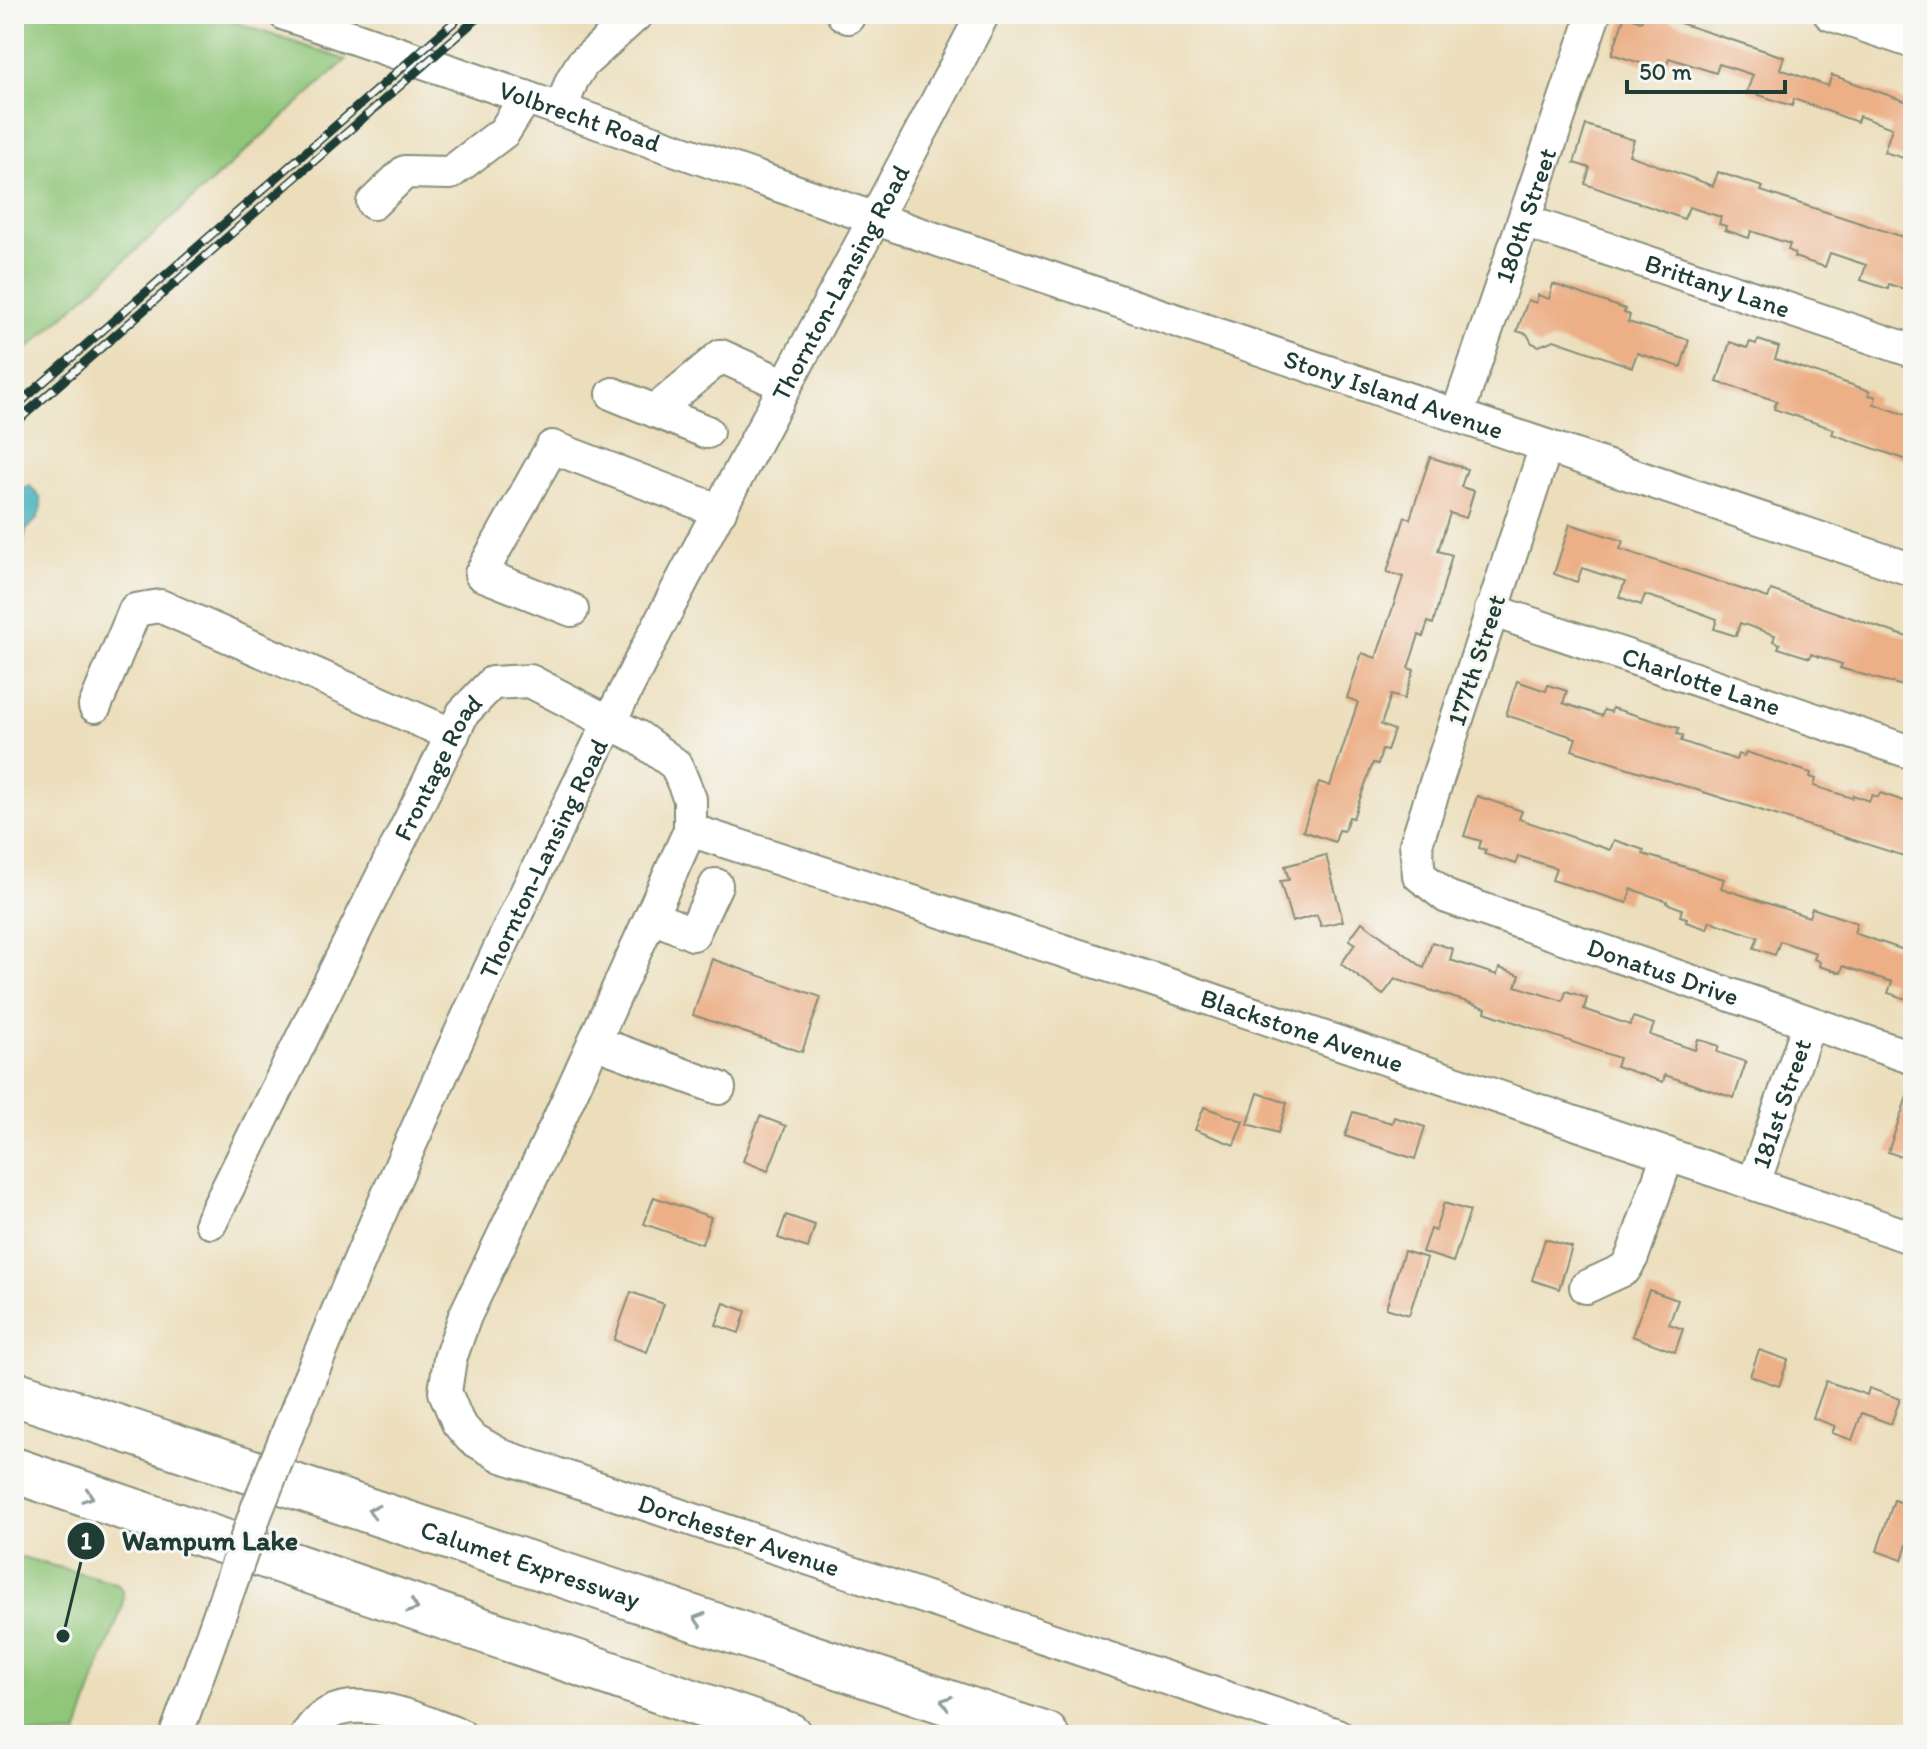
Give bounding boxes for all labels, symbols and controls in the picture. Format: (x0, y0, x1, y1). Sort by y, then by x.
scale bar (1627, 44, 1785, 94)
text: 50 m (1639, 57, 1692, 86)
street label: Volbrecht Road (495, 73, 666, 159)
street label: 180th Street (1488, 143, 1563, 287)
street label: Thornton-Lansing Road (764, 159, 917, 406)
street label: Brittany Lane (1641, 247, 1794, 325)
street label: Stony Island Avenue (1280, 342, 1507, 446)
street label: 177th Street (1440, 590, 1512, 730)
street label: Charlotte Lane (1618, 640, 1785, 723)
street label: Frontage Road (386, 687, 489, 846)
street label: Thornton-Lansing Road (472, 732, 615, 984)
street label: Donatus Drive (1583, 931, 1743, 1013)
street label: Blackstone Avenue (1197, 981, 1408, 1080)
street label: 181st Street (1744, 1034, 1818, 1173)
one-way arrow (80, 1486, 94, 1502)
street label: Dorchester Avenue (634, 1487, 844, 1584)
one-way arrow (366, 1504, 380, 1520)
street label: Calumet Expressway (417, 1513, 644, 1615)
callout: Wampum Lake (66, 1515, 314, 1567)
text: Wampum Lake (122, 1523, 298, 1557)
text: 1 (80, 1526, 92, 1555)
one-way arrow (406, 1598, 420, 1614)
one-way arrow (693, 1613, 707, 1629)
one-way arrow (939, 1695, 953, 1711)

